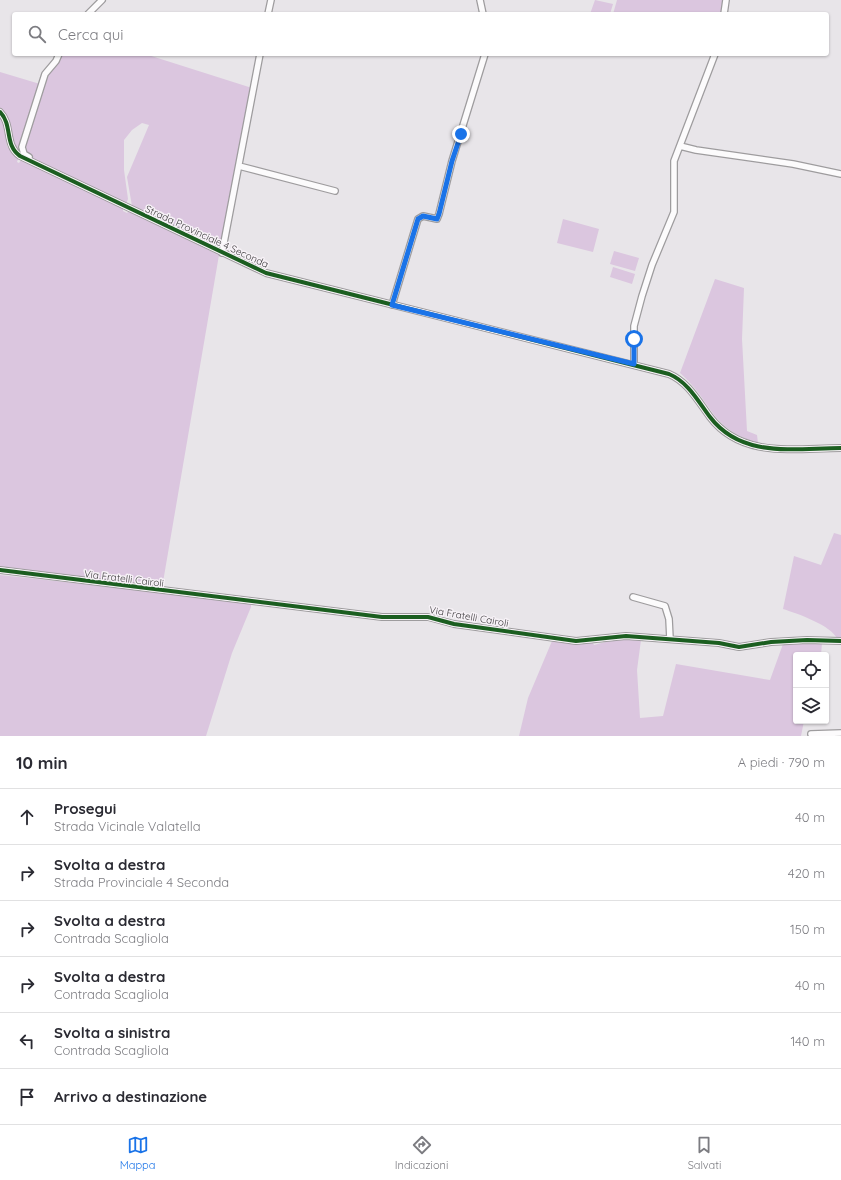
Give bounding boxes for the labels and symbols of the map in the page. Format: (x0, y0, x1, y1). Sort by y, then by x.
route end (452, 125, 470, 143)
street label: Strada Provinciale 4 Seconda (143, 202, 271, 271)
route start (625, 330, 643, 348)
street label: Via Fratelli Cairoli (83, 567, 165, 590)
street label: Via Fratelli Cairoli (428, 603, 510, 630)

